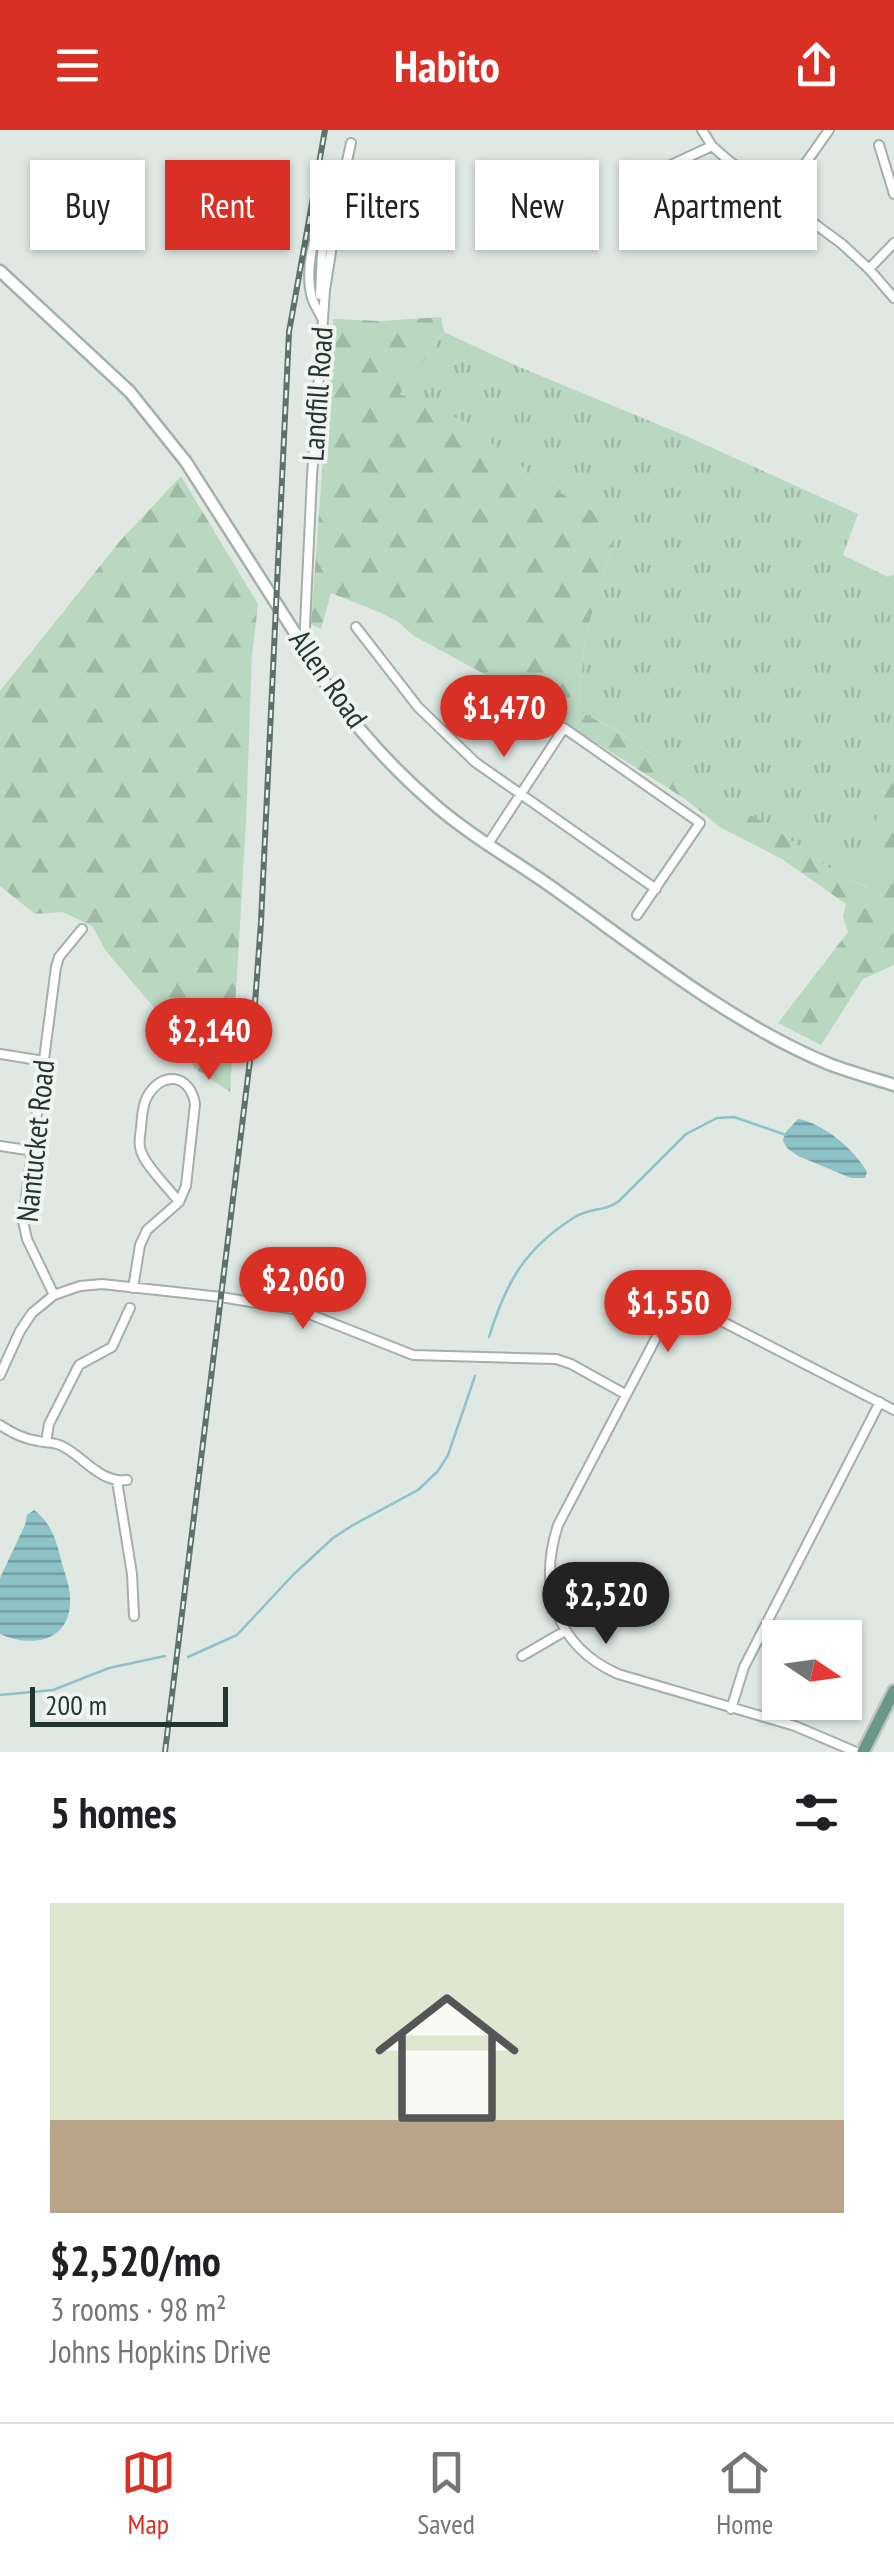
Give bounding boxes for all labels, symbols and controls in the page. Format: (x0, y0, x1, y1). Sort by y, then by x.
text: Habito (394, 36, 500, 94)
icon: menu (50, 38, 105, 93)
icon: share (789, 38, 844, 93)
chip: Buy (30, 160, 145, 250)
chip: Rent (165, 160, 290, 250)
chip: Filters (310, 160, 455, 250)
chip: New (475, 160, 599, 250)
chip: Apartment (619, 160, 817, 250)
street label: Landfill Road (292, 325, 341, 463)
street label: Allen Road (281, 621, 377, 735)
pin: $1,470 (423, 675, 585, 760)
text: $1,470 (462, 686, 546, 728)
pin: $2,140 (128, 998, 290, 1083)
text: $2,140 (167, 1009, 251, 1051)
street label: Nantucket Road (7, 1058, 62, 1224)
pin: $2,060 (222, 1247, 384, 1332)
text: $2,060 (261, 1258, 345, 1300)
pin: $1,550 (587, 1270, 749, 1355)
text: $1,550 (626, 1281, 710, 1323)
pin: $2,520 (525, 1562, 687, 1647)
text: $2,520 (564, 1573, 648, 1615)
north arrow (762, 1620, 862, 1720)
map controls (762, 1620, 862, 1720)
scale bar (30, 1682, 228, 1726)
text: 200 m (45, 1686, 107, 1723)
text: 5 homes (50, 1785, 177, 1840)
icon: filters (789, 1785, 844, 1840)
icon: home (357, 1968, 537, 2148)
text: $2,520/mo (50, 2233, 221, 2288)
text: 3 rooms · 98 m² (50, 2288, 227, 2330)
text: Johns Hopkins Drive (50, 2330, 271, 2372)
tab: Map (121, 2445, 176, 2542)
tab: Saved (417, 2445, 475, 2542)
tab: Home (716, 2445, 773, 2542)

